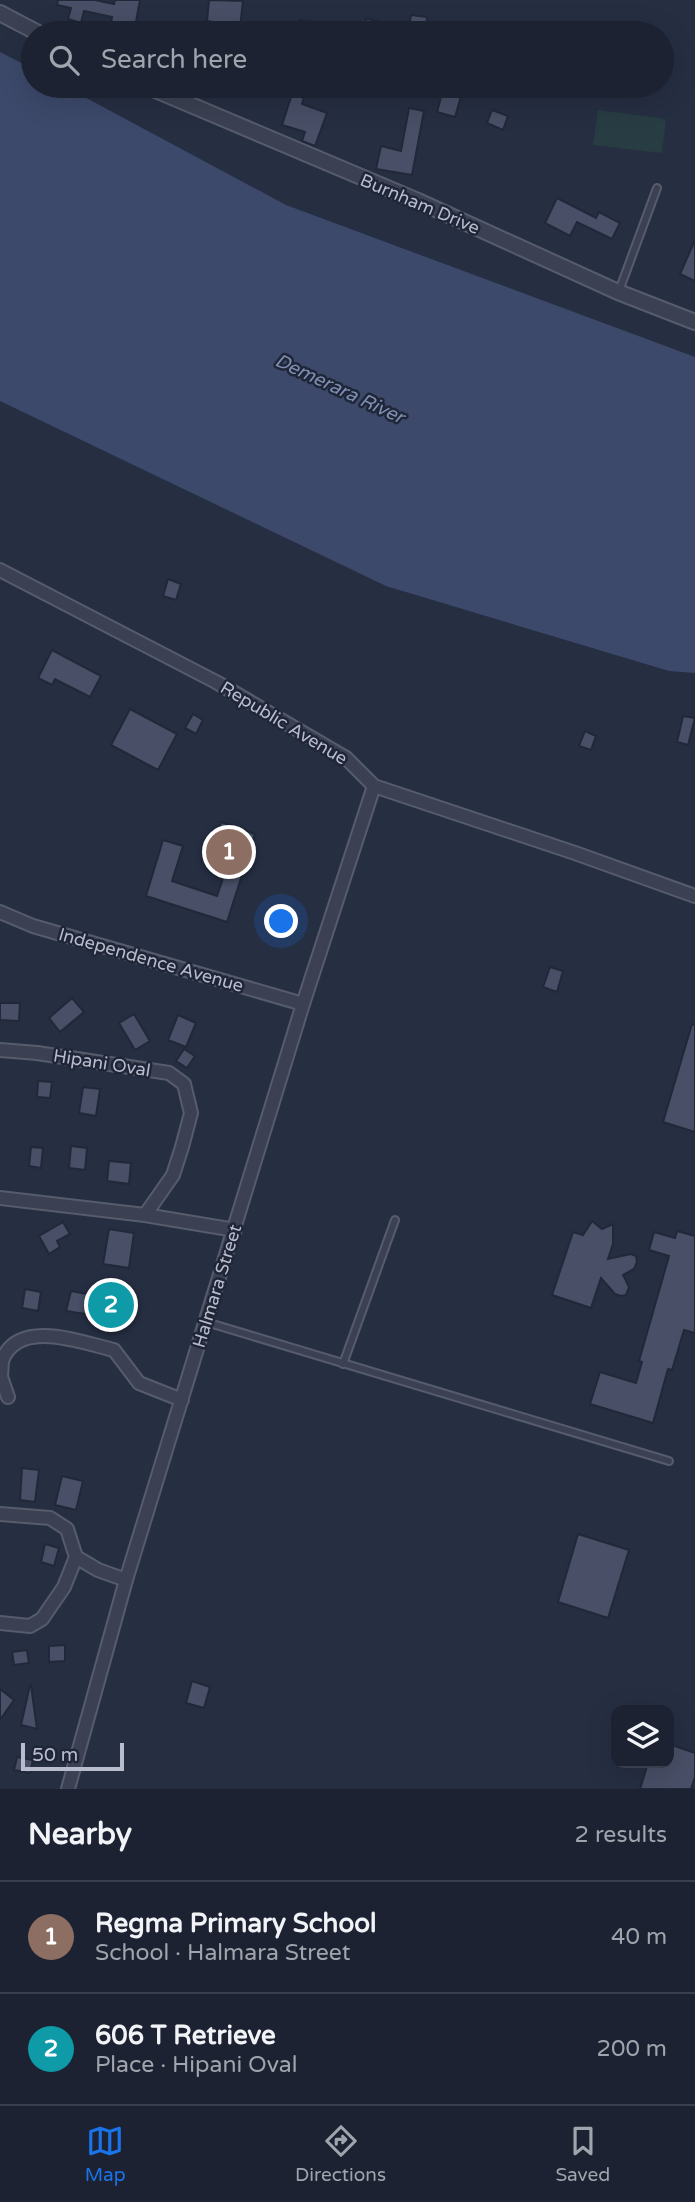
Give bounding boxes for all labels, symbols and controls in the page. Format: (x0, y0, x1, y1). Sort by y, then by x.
search box (21, 21, 674, 98)
icon: search (45, 41, 83, 79)
text: Search here (101, 44, 247, 75)
street label: Burnham Drive (357, 169, 483, 239)
water label: Demerara River (272, 349, 410, 430)
street label: Republic Avenue (216, 676, 352, 770)
pin: 1 (206, 826, 252, 878)
your location (264, 904, 298, 938)
street label: Independence Avenue (56, 923, 246, 997)
street label: Hipani Oval (52, 1044, 152, 1082)
street label: Halmara Street (188, 1221, 246, 1350)
pin: 2 (88, 1279, 134, 1331)
map controls (611, 1705, 674, 1768)
button: layers (611, 1705, 674, 1768)
scale bar (21, 1740, 124, 1772)
text: 50 m (32, 1744, 78, 1766)
text: Nearby (28, 1816, 132, 1853)
text: 2 results (574, 1821, 667, 1849)
text: Regma Primary School (95, 1908, 377, 1939)
text: 1 (44, 1923, 58, 1951)
text: 40 m (611, 1923, 667, 1951)
text: School · Halmara Street (95, 1939, 351, 1967)
text: 606 T Retrieve (95, 2020, 276, 2051)
text: 2 (44, 2035, 58, 2063)
text: 200 m (597, 2035, 667, 2063)
text: Place · Hipani Oval (95, 2051, 298, 2079)
tab: Map (85, 2122, 126, 2186)
tab: Directions (295, 2122, 386, 2186)
tab: Saved (555, 2122, 610, 2186)

